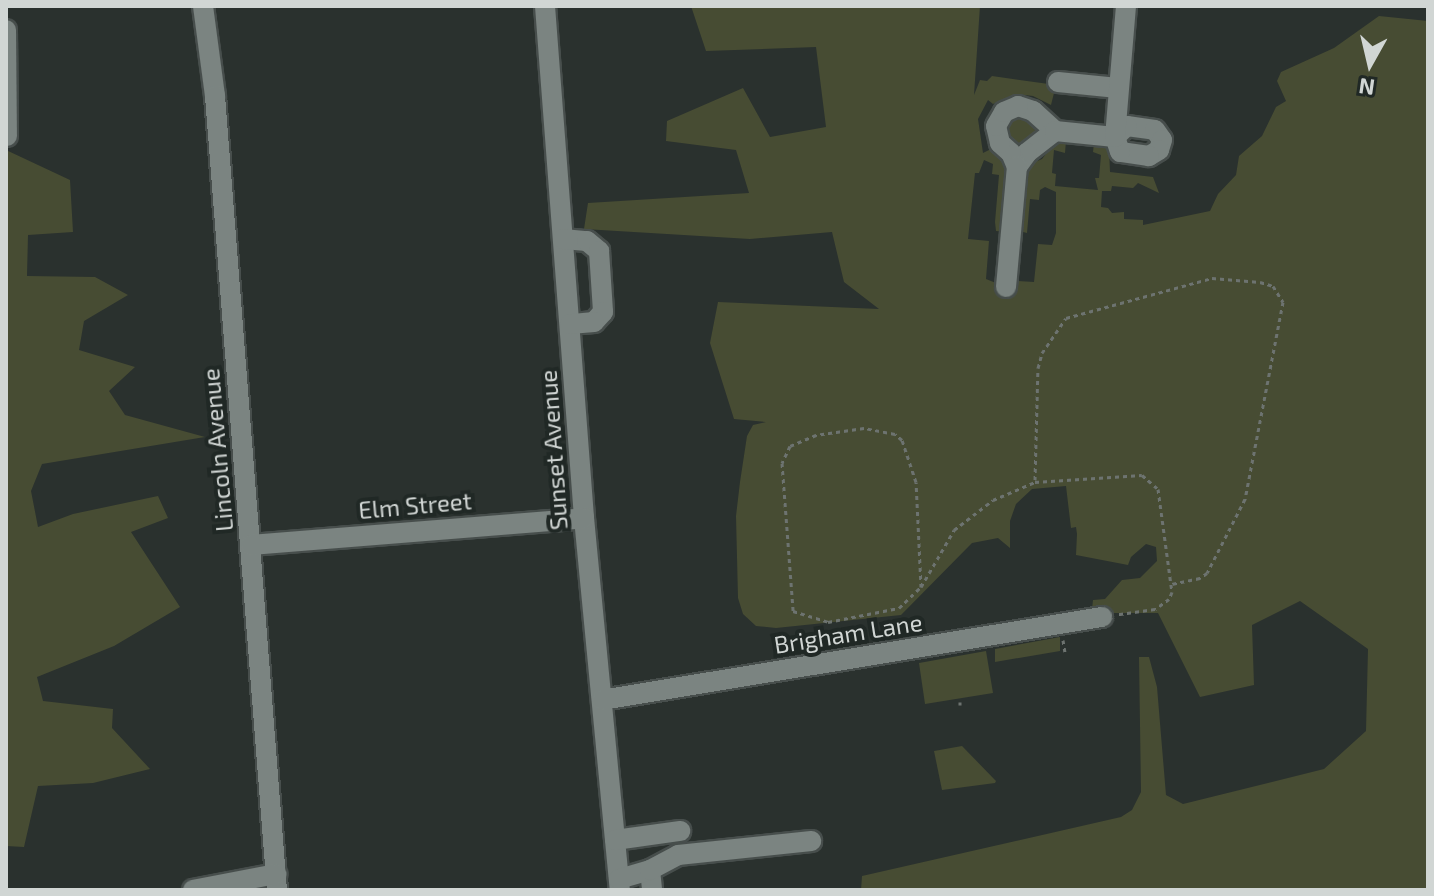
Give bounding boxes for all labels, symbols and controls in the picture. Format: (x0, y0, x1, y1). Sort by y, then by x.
north arrow (1330, 24, 1410, 104)
text: N (1357, 74, 1376, 102)
street label: Lincoln Avenue (195, 367, 239, 533)
street label: Sunset Avenue (533, 369, 573, 531)
street label: Elm Street (357, 486, 473, 524)
street label: Brigham Lane (772, 607, 924, 659)

